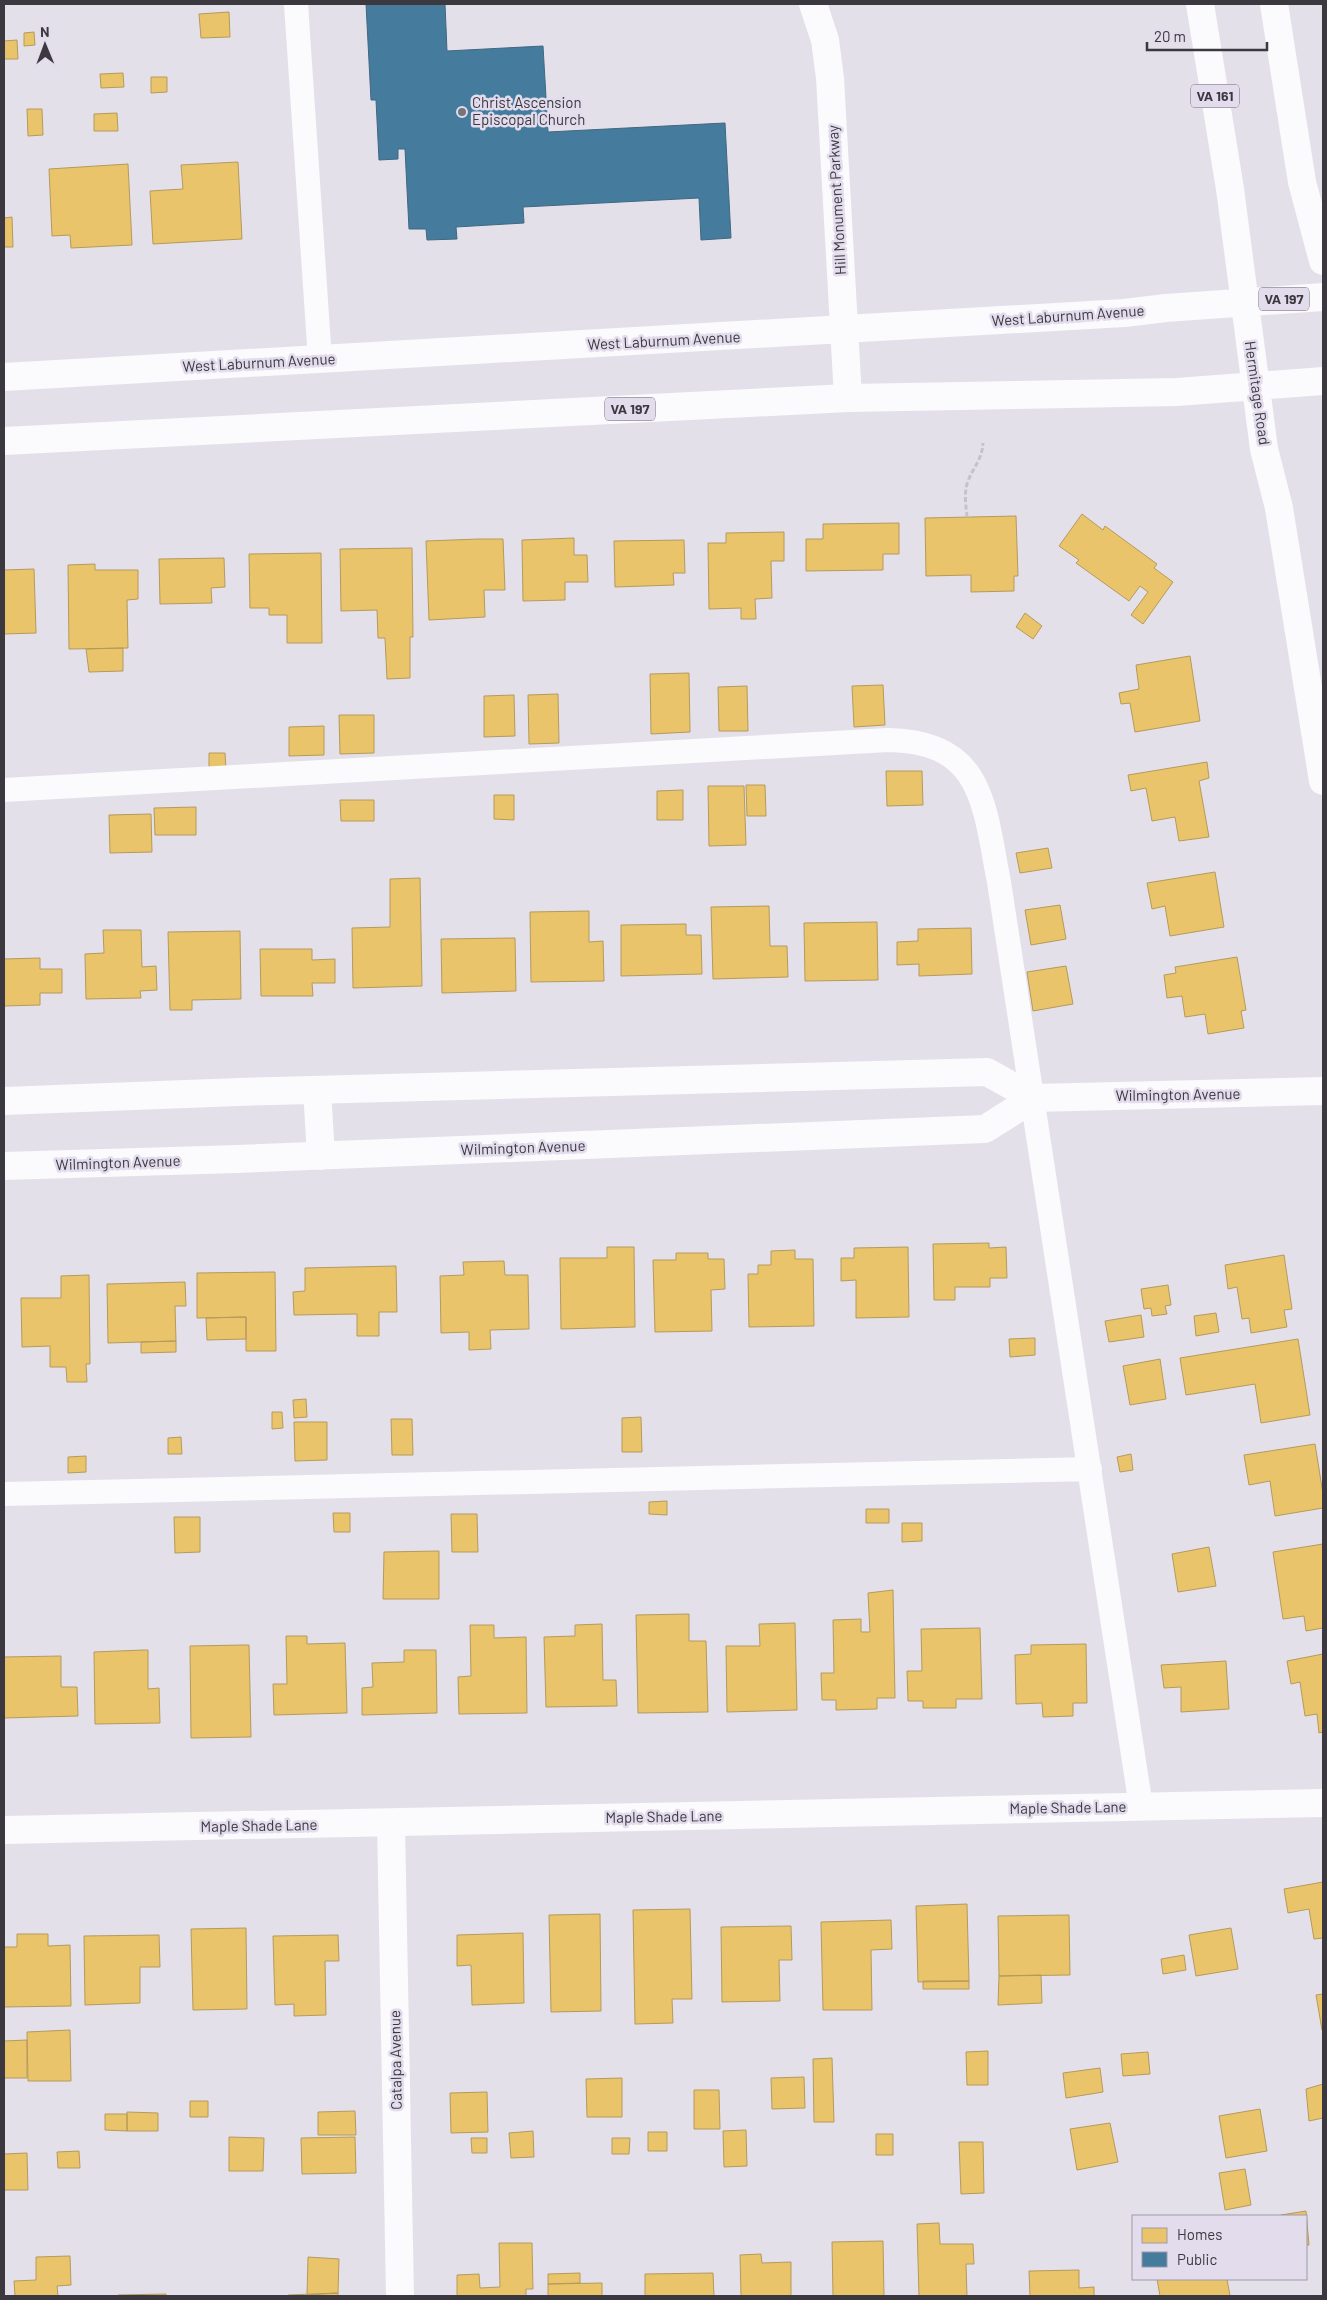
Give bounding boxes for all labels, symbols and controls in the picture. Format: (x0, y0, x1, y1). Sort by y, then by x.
north arrow (20, 20, 70, 70)
scale bar (1147, 20, 1267, 52)
text: N (40, 23, 50, 40)
text: 20 m (1154, 27, 1186, 45)
road number: VA 161 (1191, 84, 1239, 108)
place label: Christ Ascension Episcopal Church (472, 93, 585, 128)
marker: Christ Ascension Episcopal Church (456, 106, 468, 118)
street label: Hill Monument Parkway (823, 125, 849, 275)
road number: VA 197 (1259, 288, 1309, 310)
street label: West Laburnum Avenue (991, 301, 1145, 329)
street label: West Laburnum Avenue (587, 327, 741, 353)
street label: Hermitage Road (1242, 340, 1274, 446)
street label: West Laburnum Avenue (182, 349, 336, 375)
road number: VA 197 (605, 398, 655, 420)
street label: Wilmington Avenue (1115, 1084, 1241, 1104)
street label: Wilmington Avenue (460, 1136, 586, 1158)
street label: Wilmington Avenue (55, 1151, 181, 1173)
street label: Maple Shade Lane (1009, 1797, 1127, 1817)
street label: Maple Shade Lane (605, 1806, 723, 1826)
street label: Maple Shade Lane (200, 1815, 318, 1835)
street label: Catalpa Avenue (385, 2010, 405, 2110)
legend (1132, 2215, 1307, 2280)
text: Homes (1177, 2225, 1222, 2243)
text: Public (1177, 2250, 1217, 2268)

